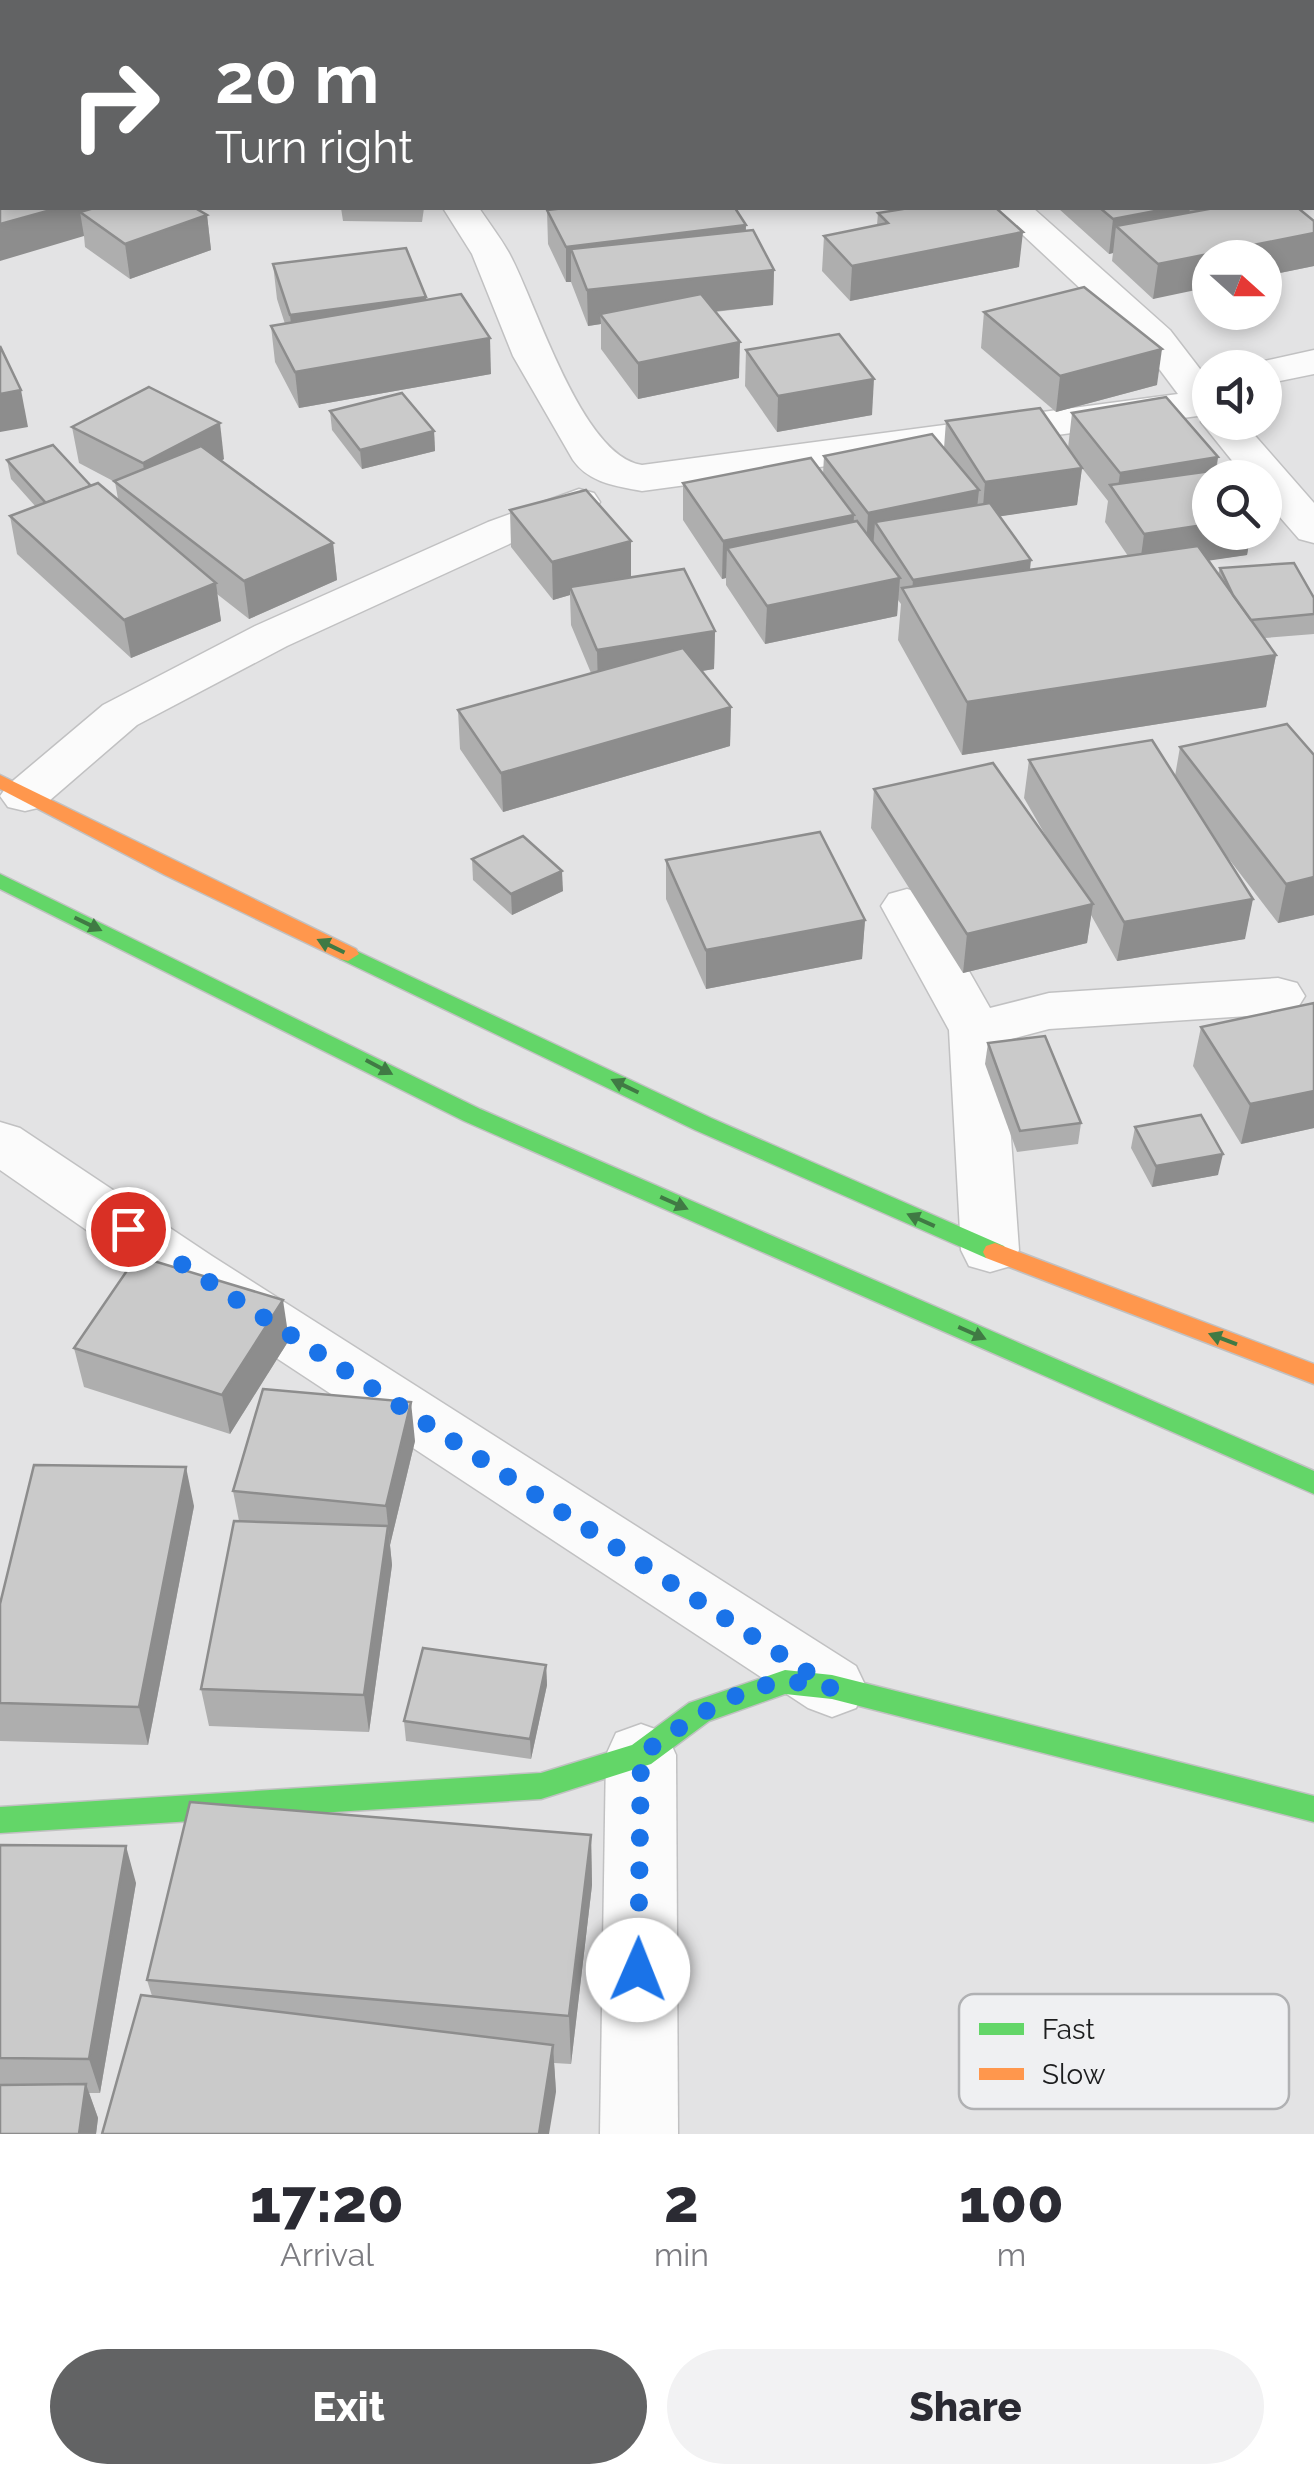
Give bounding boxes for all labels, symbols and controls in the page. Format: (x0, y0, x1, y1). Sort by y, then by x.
text: 20 m (215, 37, 379, 119)
icon: right (50, 40, 180, 170)
text: Turn right (215, 121, 413, 174)
north arrow (1192, 240, 1282, 330)
map controls (1192, 240, 1282, 550)
button: sound (1192, 350, 1282, 440)
button: search (1192, 460, 1282, 550)
one-way arrow (73, 915, 102, 932)
one-way arrow (317, 938, 346, 955)
one-way arrow (365, 1058, 394, 1075)
one-way arrow (610, 1078, 639, 1095)
pin (86, 1187, 171, 1272)
one-way arrow (659, 1195, 689, 1211)
icon: arrive (101, 1202, 156, 1257)
one-way arrow (906, 1212, 936, 1228)
one-way arrow (957, 1325, 987, 1341)
one-way arrow (1208, 1331, 1238, 1347)
position arrow (586, 1918, 690, 2022)
legend (959, 1994, 1289, 2109)
text: Fast (1042, 2013, 1095, 2046)
text: Slow (1042, 2058, 1106, 2091)
text: 17:20 (250, 2166, 404, 2236)
text: 2 (664, 2166, 699, 2236)
text: 100 (959, 2166, 1064, 2236)
text: Arrival (280, 2236, 374, 2273)
text: min (654, 2236, 709, 2273)
text: m (997, 2236, 1026, 2273)
button: Exit (50, 2349, 647, 2464)
button: Share (667, 2349, 1264, 2464)

